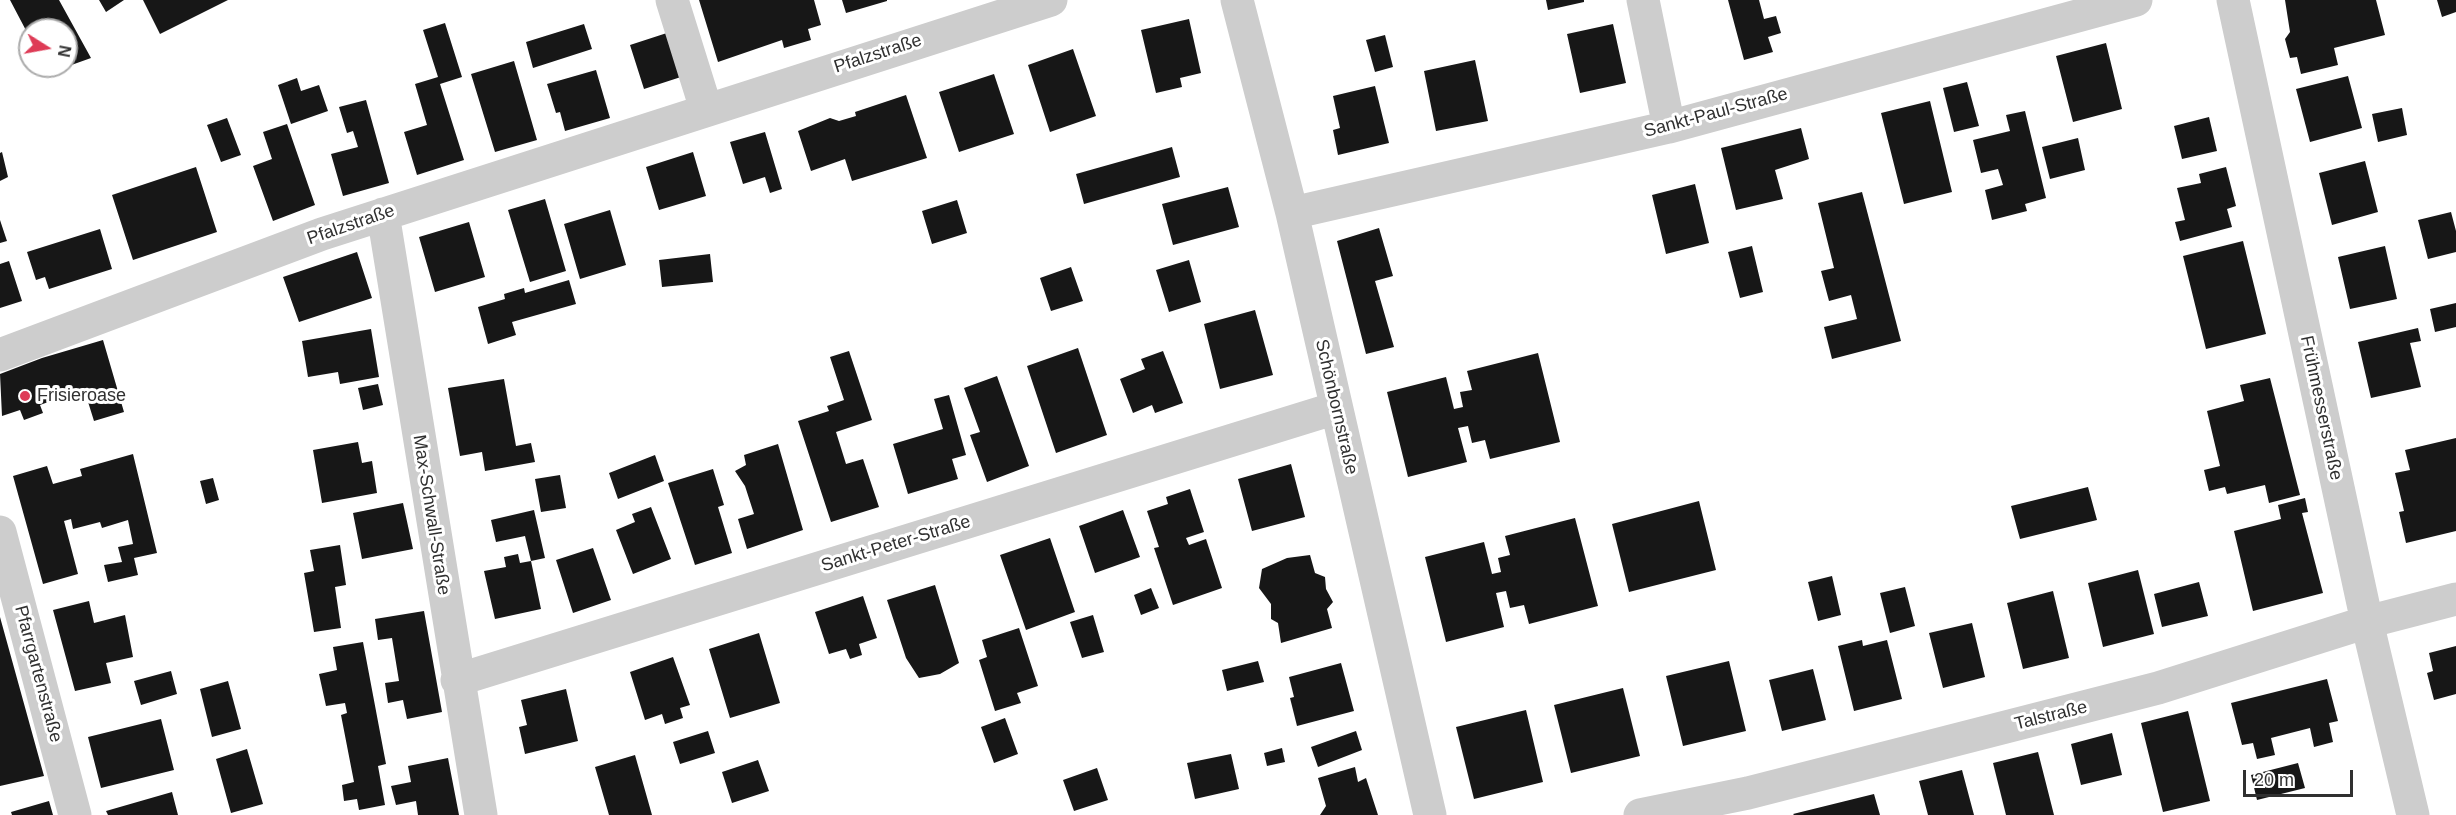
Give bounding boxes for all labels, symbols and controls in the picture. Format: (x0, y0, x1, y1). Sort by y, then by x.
north arrow (18, 18, 78, 78)
street label: Pfalzstraße (831, 30, 925, 78)
text: N (55, 44, 74, 58)
street label: Sankt-Paul-Straße (1642, 83, 1790, 143)
street label: Pfalzstraße (304, 200, 398, 250)
street label: Frühmesserstraße (2295, 334, 2347, 482)
street label: Schönbornstraße (1310, 337, 1362, 477)
place label: Frisieroase (37, 385, 126, 407)
marker: Frisieroase (18, 389, 32, 403)
street label: Max-Schwall-Straße (408, 433, 454, 597)
street label: Sankt-Peter-Straße (819, 511, 973, 577)
street label: Pfarrgartenstraße (9, 603, 67, 745)
street label: Talstraße (2012, 697, 2090, 735)
scale bar (2246, 758, 2356, 796)
text: 20 m (2254, 770, 2294, 790)

